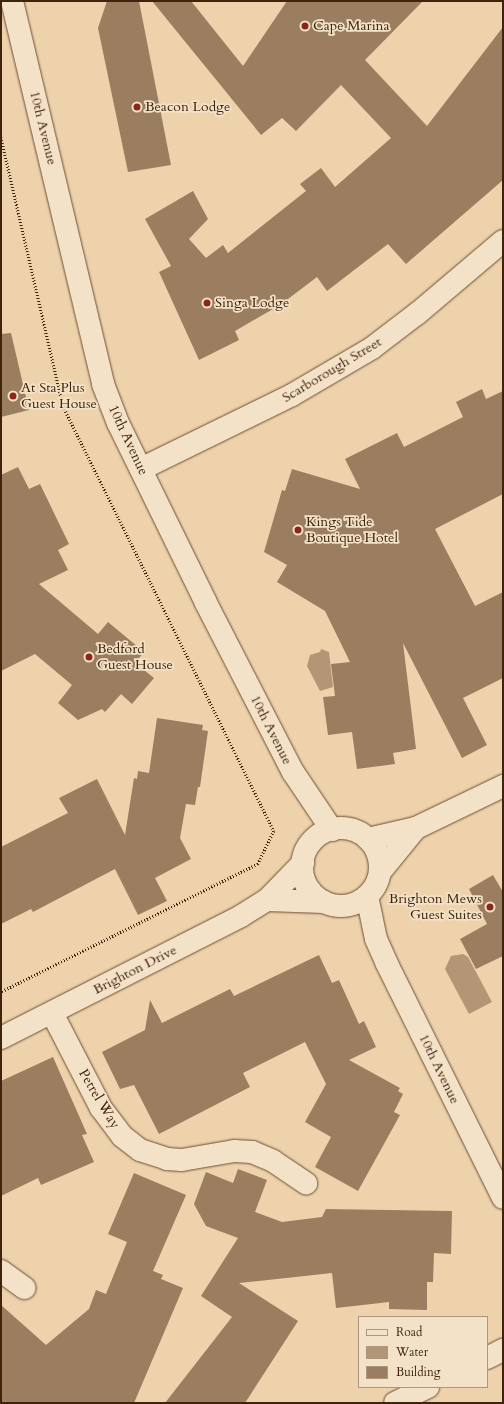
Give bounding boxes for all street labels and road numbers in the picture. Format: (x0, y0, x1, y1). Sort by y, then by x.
street label: 10th Avenue (26, 89, 60, 167)
street label: Scarborough Street (279, 334, 385, 406)
street label: 10th Avenue (104, 402, 152, 478)
street label: 10th Avenue (246, 693, 296, 767)
street label: Brighton Drive (90, 942, 180, 998)
street label: 10th Avenue (415, 1031, 463, 1107)
street label: Petrel Way (75, 1066, 123, 1132)

